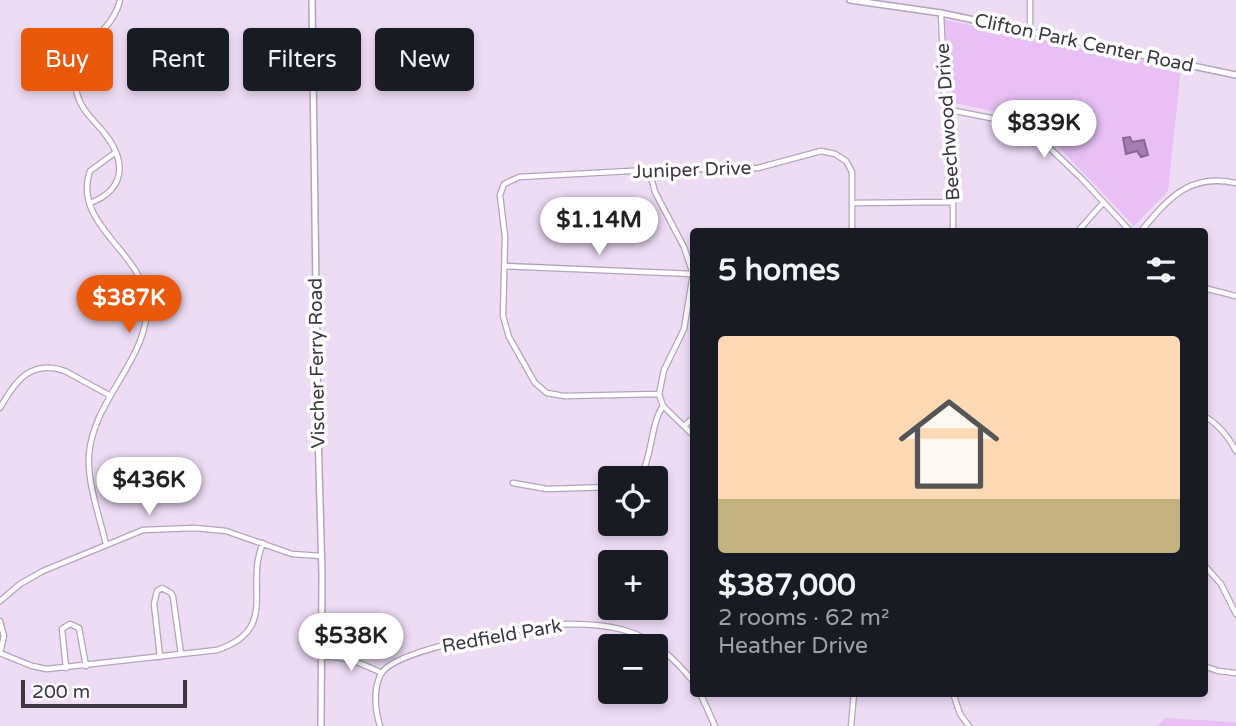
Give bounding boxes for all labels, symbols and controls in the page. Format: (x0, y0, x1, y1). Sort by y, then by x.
street label: Clifton Park Center Road (973, 9, 1195, 77)
chip: Buy (21, 28, 113, 91)
chip: Rent (127, 28, 229, 91)
chip: Filters (243, 28, 361, 91)
chip: New (375, 28, 474, 91)
street label: Beechwood Drive (932, 42, 964, 202)
pin: $839K (995, 100, 1093, 160)
text: $839K (1008, 109, 1080, 137)
street label: Juniper Drive (632, 157, 752, 183)
pin: $1.14M (542, 198, 656, 257)
text: $1.14M (556, 206, 642, 234)
icon: filters (1142, 251, 1180, 289)
text: 5 homes (718, 252, 840, 289)
pin: $387K (80, 276, 178, 335)
street label: Vischer Ferry Road (305, 278, 329, 448)
text: $387K (93, 284, 165, 312)
icon: home (886, 381, 1012, 507)
pin: $436K (100, 458, 198, 517)
text: $436K (113, 466, 185, 494)
map controls (598, 466, 668, 704)
button: locate (598, 466, 668, 536)
button: + (598, 550, 668, 620)
text: $387,000 (718, 567, 856, 604)
text: 2 rooms · 62 m² (718, 604, 889, 632)
pin: $538K (302, 614, 400, 673)
street label: Redfield Park (440, 615, 564, 657)
text: $538K (315, 622, 387, 650)
text: Heather Drive (718, 632, 868, 660)
button: − (598, 634, 668, 704)
scale bar (21, 677, 187, 709)
text: 200 m (32, 681, 90, 703)

